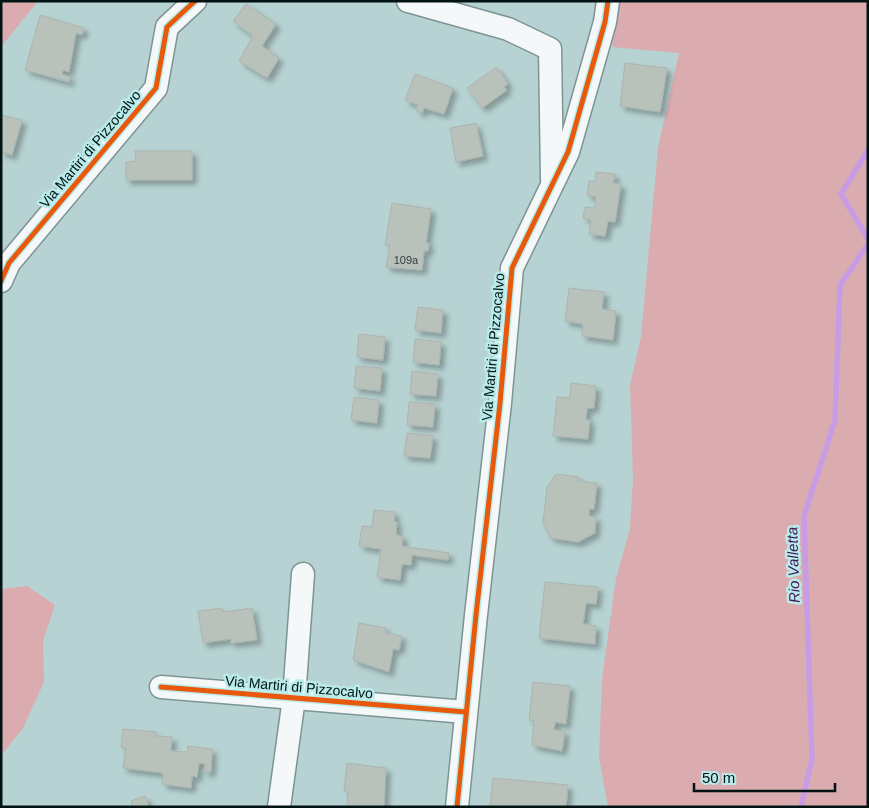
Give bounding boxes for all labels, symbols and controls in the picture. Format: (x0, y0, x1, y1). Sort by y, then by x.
street label: Via Martiri di Pizzocalvo (36, 87, 144, 211)
house number: 109a (394, 254, 419, 266)
street label: Via Martiri di Pizzocalvo (479, 272, 507, 422)
water label: Rio Valletta (783, 527, 803, 603)
street label: Via Martiri di Pizzocalvo (224, 673, 374, 701)
scale bar (694, 760, 835, 792)
text: 50 m (702, 769, 735, 786)

